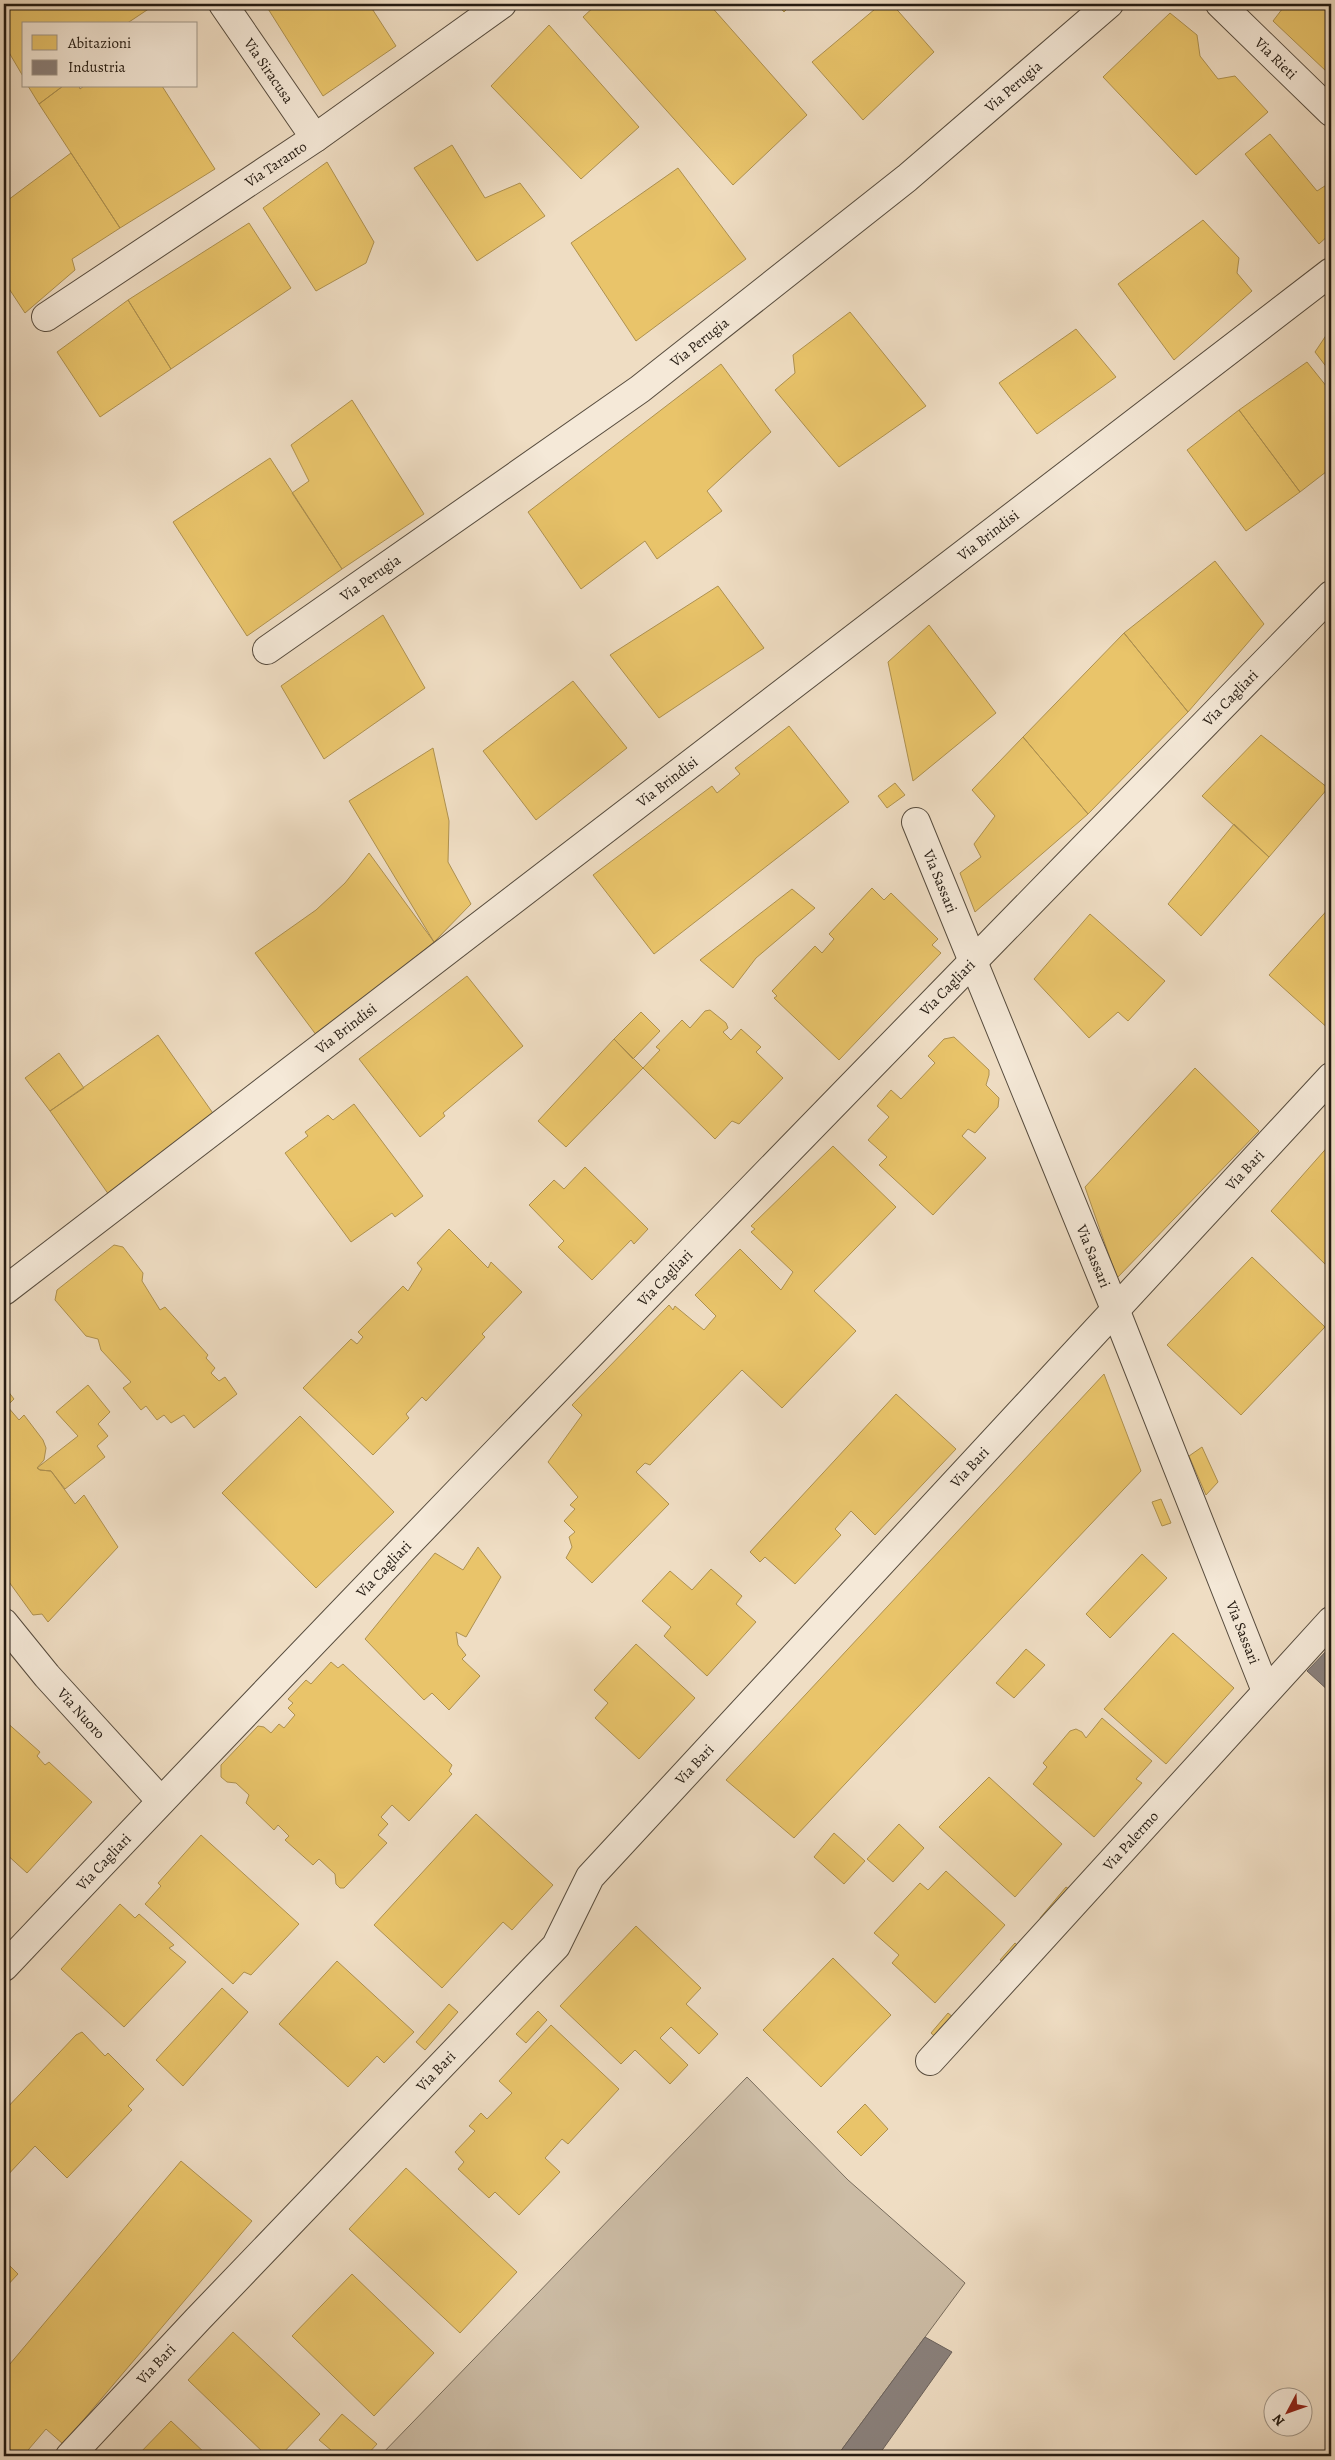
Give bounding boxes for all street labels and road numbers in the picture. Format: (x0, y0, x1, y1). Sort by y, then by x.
street label: Via Rieti (1250, 32, 1301, 84)
street label: Via Siracusa (239, 33, 298, 107)
street label: Via Perugia (980, 56, 1046, 117)
street label: Via Taranto (240, 136, 311, 193)
street label: Via Perugia (665, 313, 733, 372)
street label: Via Brindisi (953, 505, 1023, 566)
street label: Via Perugia (335, 550, 405, 607)
street label: Via Cagliari (1198, 665, 1263, 731)
street label: Via Brindisi (631, 752, 702, 812)
street label: Via Sassari (918, 846, 962, 916)
street label: Via Cagliari (915, 955, 980, 1021)
street label: Via Brindisi (310, 999, 381, 1059)
street label: Via Bari (1220, 1145, 1269, 1195)
street label: Via Sassari (1071, 1221, 1115, 1291)
street label: Via Cagliari (632, 1245, 697, 1311)
street label: Via Bari (945, 1443, 993, 1493)
street label: Via Cagliari (351, 1536, 416, 1603)
street label: Via Sassari (1221, 1597, 1264, 1667)
street label: Via Nuoro (52, 1683, 110, 1743)
street label: Via Bari (670, 1740, 718, 1790)
street label: Via Palermo (1098, 1807, 1163, 1876)
street label: Via Cagliari (71, 1829, 136, 1895)
street label: Via Bari (411, 2047, 460, 2096)
street label: Via Bari (131, 2339, 180, 2389)

